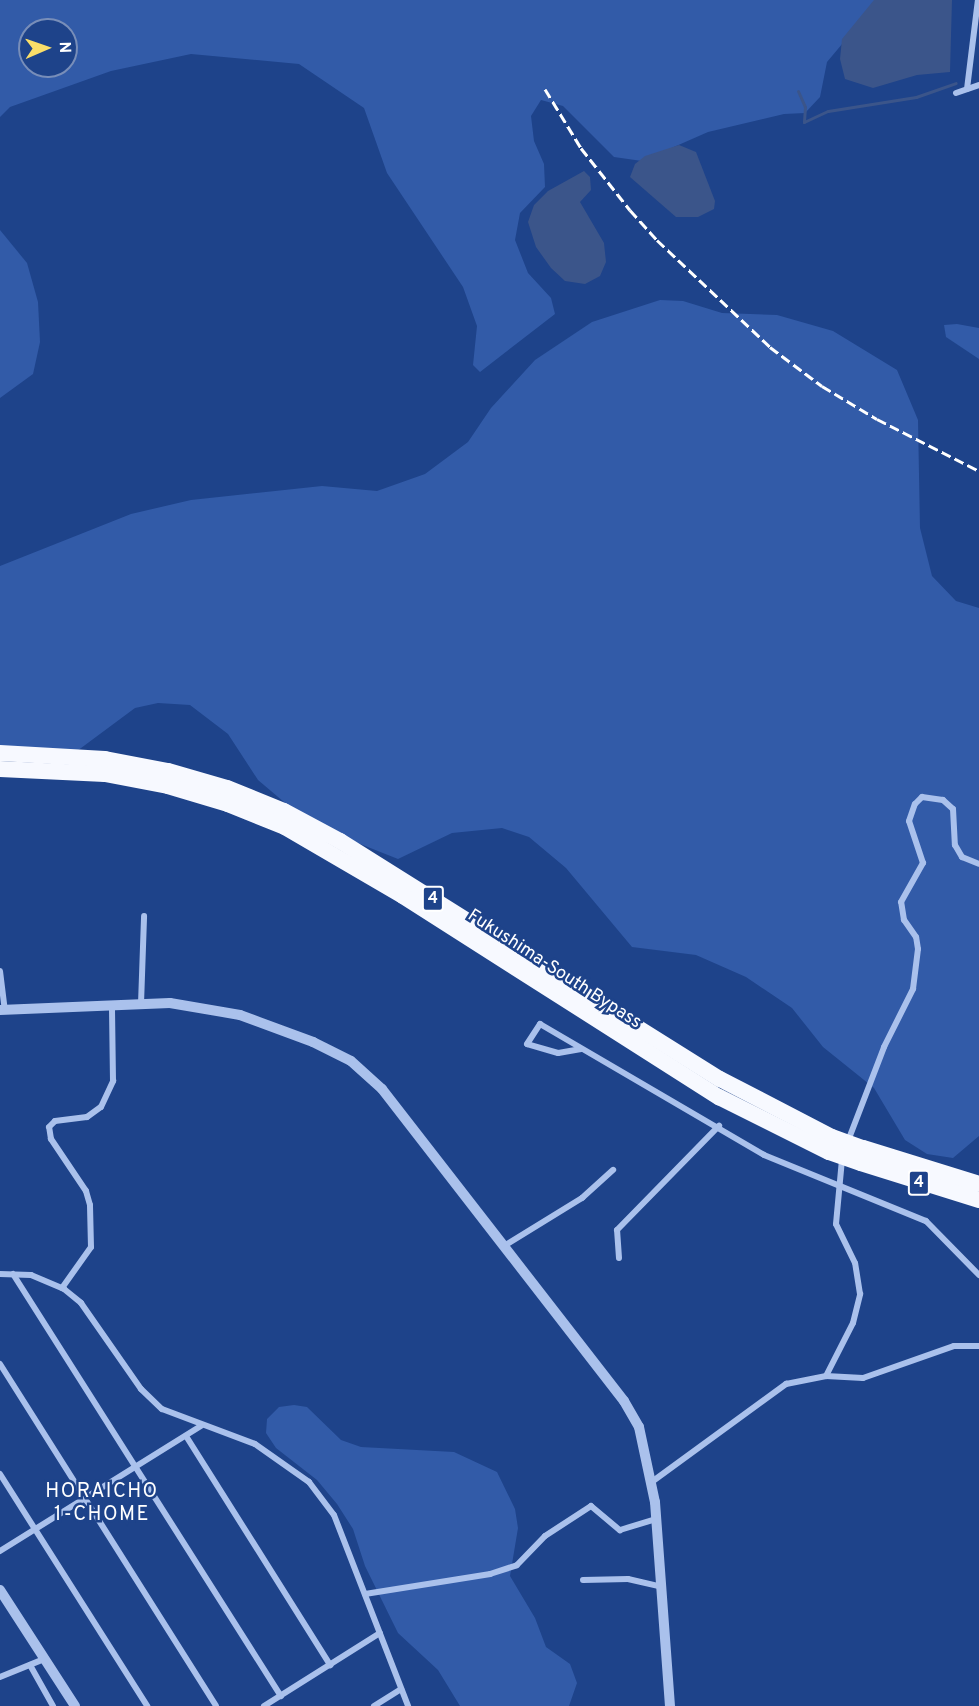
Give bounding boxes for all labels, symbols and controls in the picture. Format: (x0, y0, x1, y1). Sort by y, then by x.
north arrow (18, 18, 78, 78)
text: N (54, 41, 74, 54)
road number: 4 (421, 886, 445, 912)
street label: Fukushima-South Bypass (463, 906, 645, 1034)
road number: 4 (907, 1170, 931, 1196)
district label: HORAICHO 1-CHOME (45, 1480, 159, 1527)

